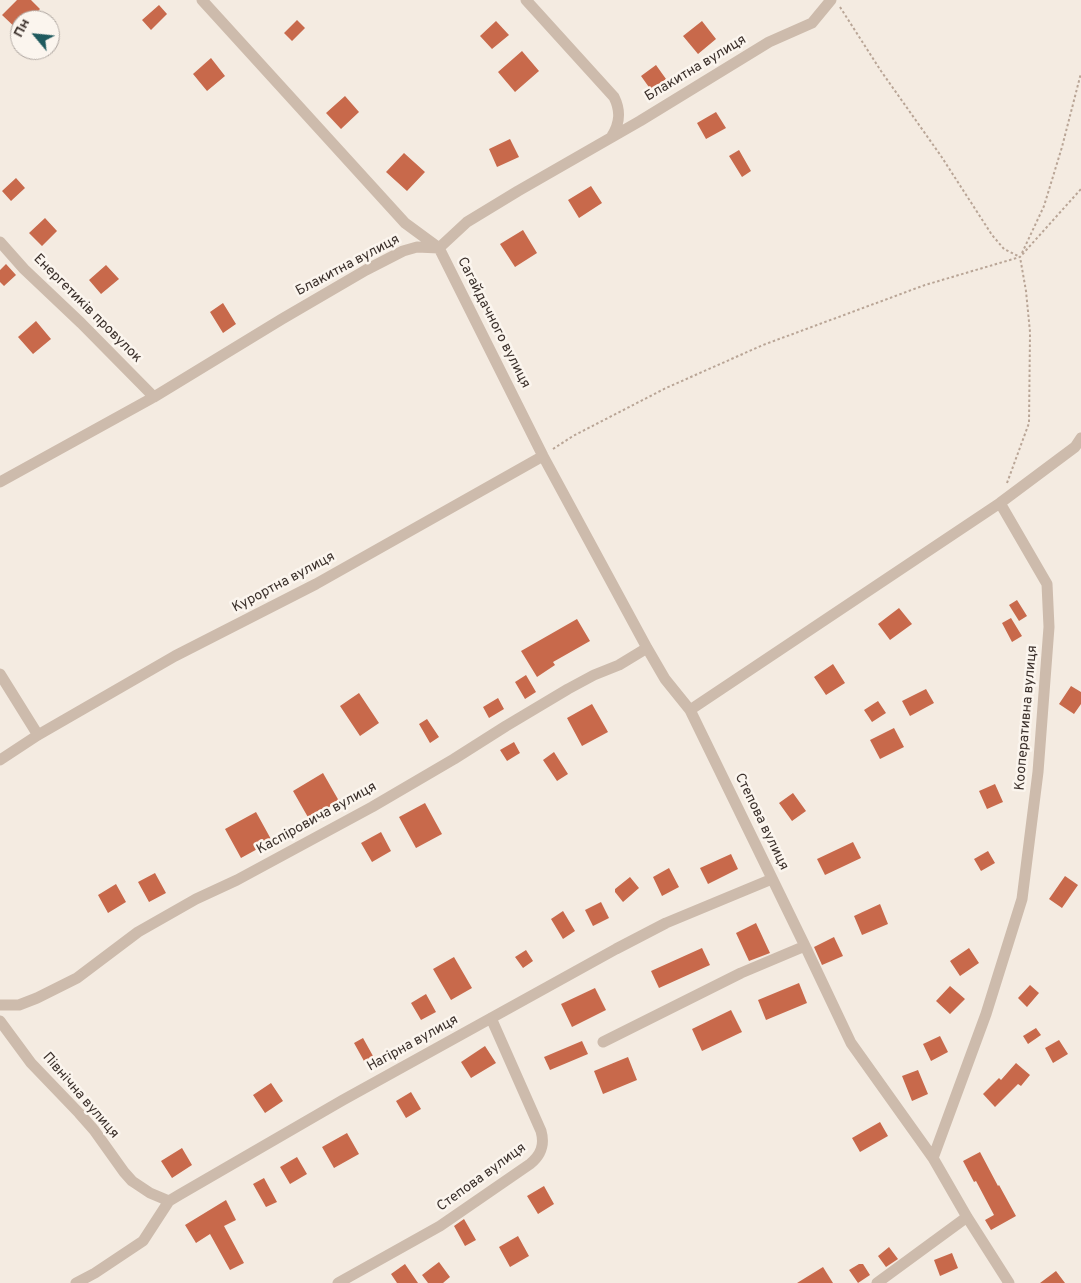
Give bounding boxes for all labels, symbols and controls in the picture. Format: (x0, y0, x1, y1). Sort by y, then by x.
north arrow (10, 10, 60, 60)
text: Пн (10, 16, 34, 41)
street label: Блакитна вулиця (642, 32, 750, 106)
street label: Блакитна вулиця (293, 232, 403, 300)
street label: Енергетиків провулок (29, 251, 145, 367)
street label: Сагайдачного вулиця (453, 255, 533, 391)
street label: Курортна вулиця (230, 549, 338, 617)
street label: Кооперативна вулиця (1012, 645, 1042, 791)
street label: Степова вулиця (730, 771, 792, 873)
street label: Каспіровича вулиця (254, 779, 380, 859)
street label: Нагірна вулиця (364, 1012, 462, 1076)
street label: Північна вулиця (38, 1050, 122, 1142)
street label: Степова вулиця (434, 1140, 530, 1216)

